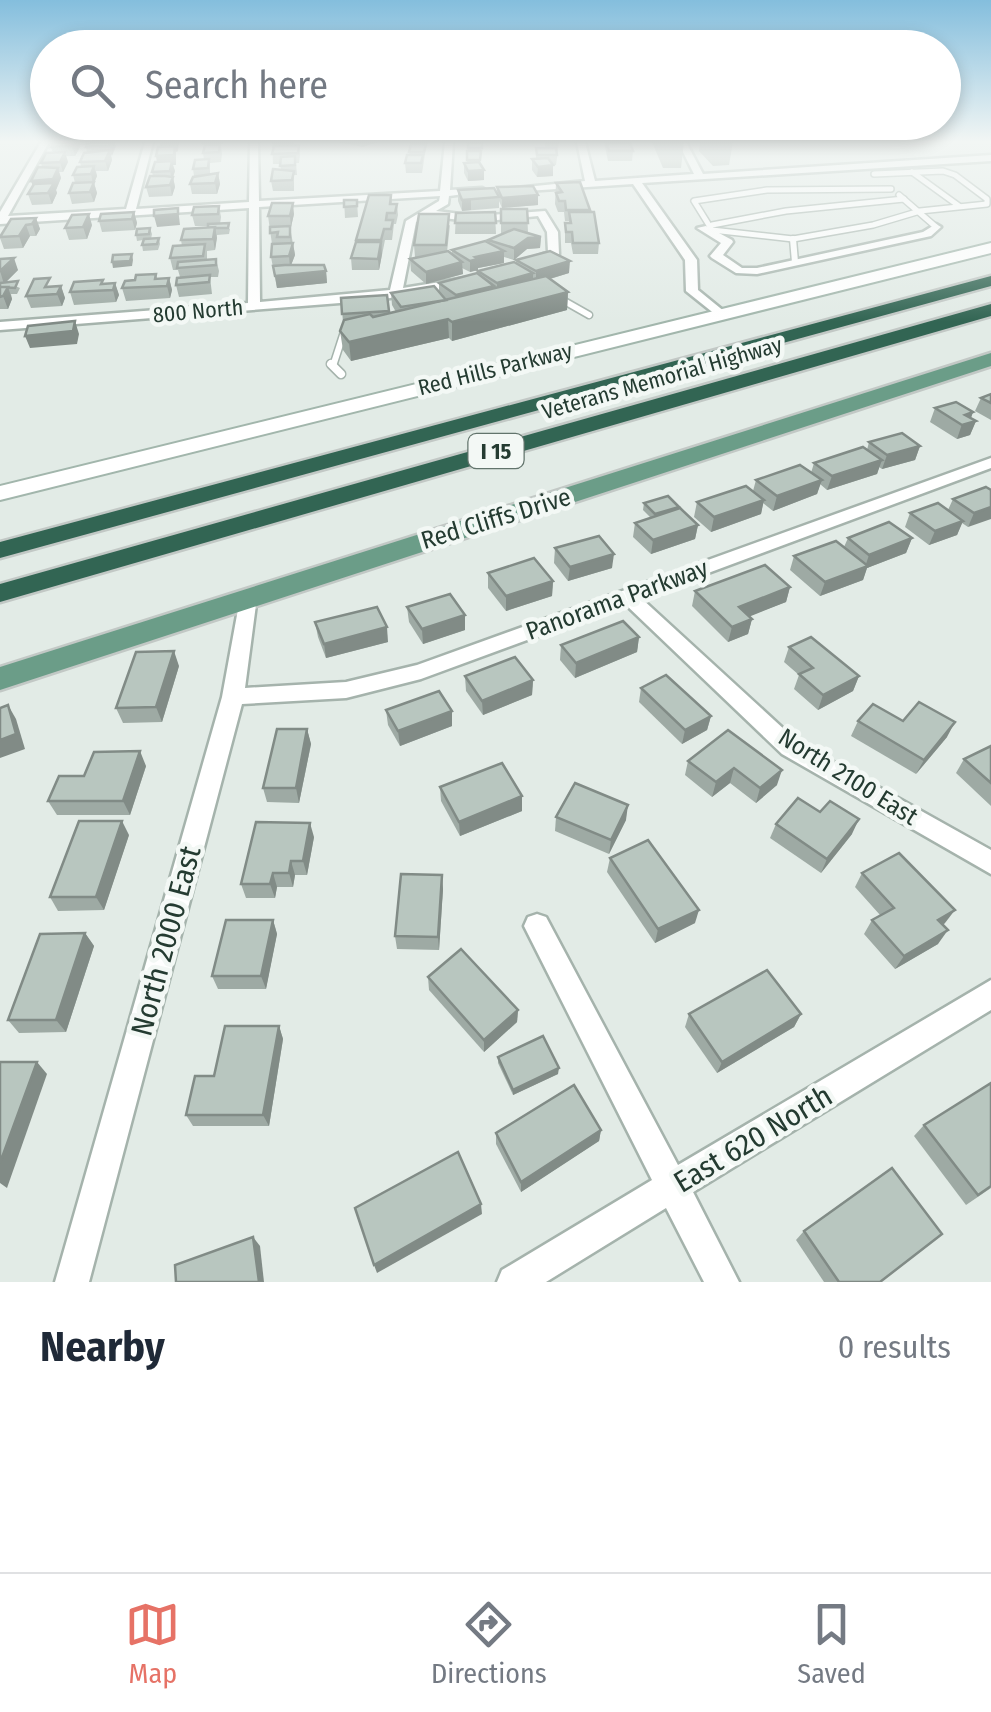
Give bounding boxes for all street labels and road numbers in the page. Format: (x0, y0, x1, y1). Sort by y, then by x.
street label: 800 North (152, 294, 244, 328)
street label: Veterans Memorial Highway (539, 331, 785, 425)
street label: Red Hills Parkway (415, 337, 575, 401)
road number: I 15 (468, 434, 524, 468)
street label: Red Cliffs Drive (418, 482, 574, 556)
street label: Panorama Parkway (522, 553, 712, 647)
street label: North 2100 East (773, 722, 924, 832)
street label: North 2000 East (123, 842, 209, 1040)
street label: East 620 North (667, 1078, 839, 1200)

